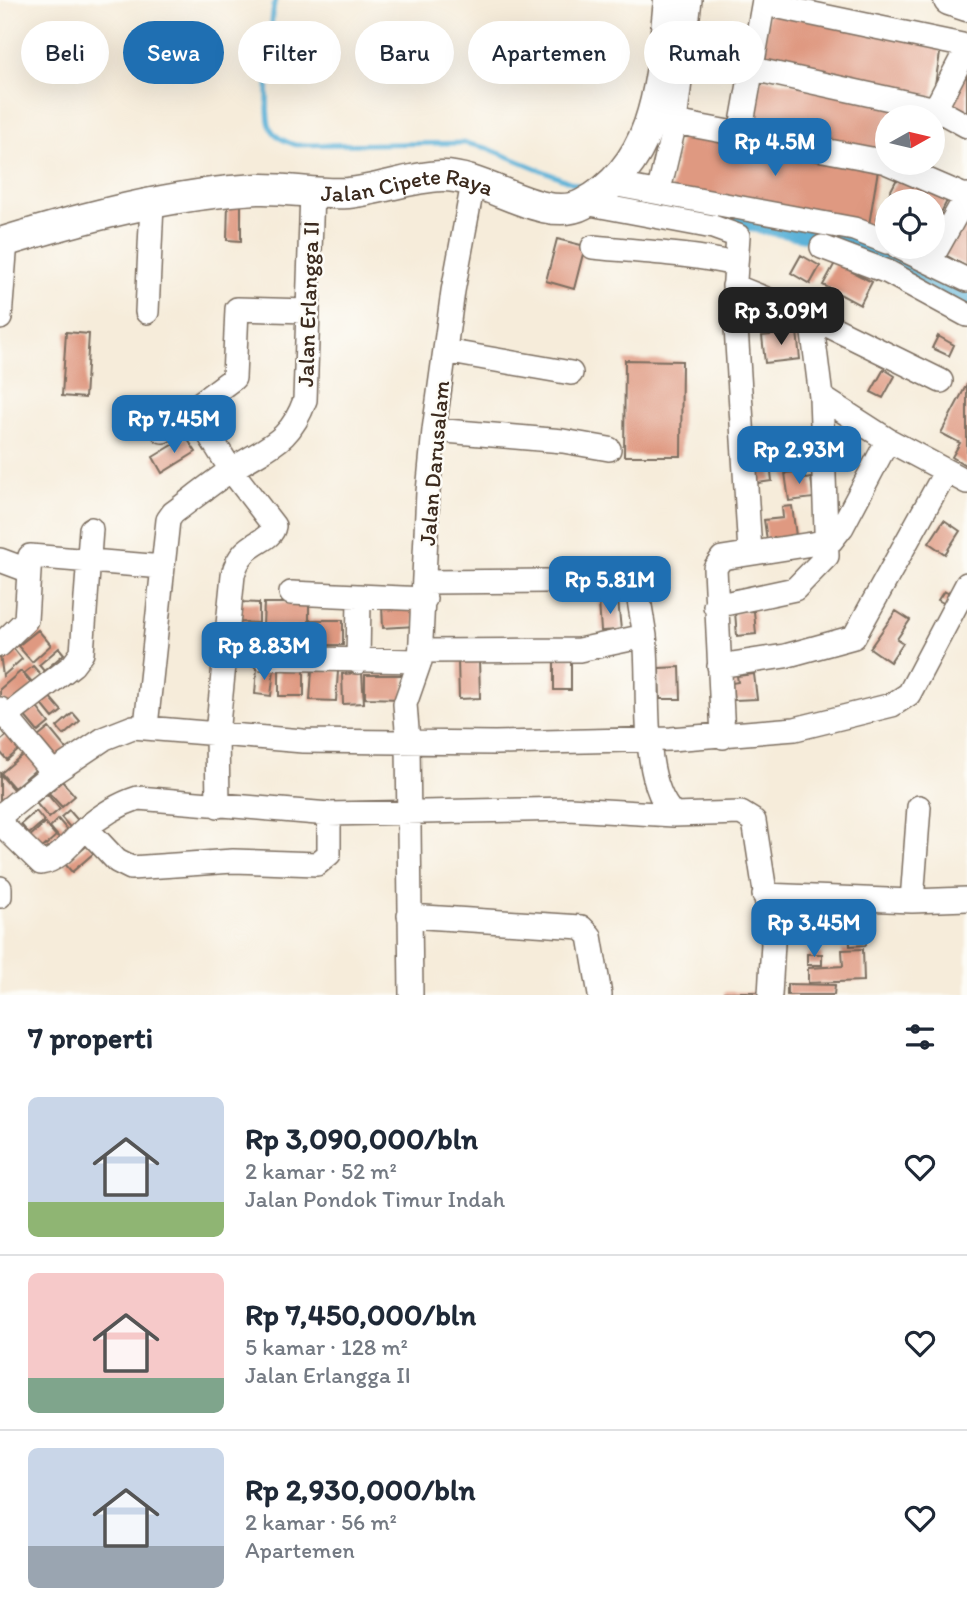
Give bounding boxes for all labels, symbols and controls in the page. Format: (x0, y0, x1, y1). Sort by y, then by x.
chip: Beli (21, 21, 109, 84)
chip: Sewa (123, 21, 224, 84)
chip: Filter (238, 21, 341, 84)
chip: Baru (355, 21, 454, 84)
chip: Apartemen (468, 21, 630, 84)
chip: Rumah (644, 21, 764, 84)
north arrow (875, 105, 945, 175)
map controls (875, 105, 945, 259)
pin: Rp 4.5M (710, 118, 840, 178)
text: Rp 4.5M (734, 127, 816, 155)
street label: Jalan Cipete Raya (320, 162, 498, 207)
button: locate (875, 189, 945, 259)
street label: Jalan Erlangga II (291, 221, 325, 387)
pin: Rp 3.09M (709, 288, 853, 347)
text: Rp 3.09M (734, 296, 828, 324)
street label: Jalan Darusalam (413, 379, 455, 547)
pin: Rp 7.45M (102, 396, 246, 455)
text: Rp 7.45M (128, 404, 220, 432)
pin: Rp 2.93M (727, 426, 871, 486)
text: Rp 2.93M (753, 435, 845, 463)
pin: Rp 5.81M (538, 556, 682, 616)
text: Rp 5.81M (565, 565, 655, 593)
pin: Rp 8.83M (192, 622, 336, 682)
text: Rp 8.83M (218, 631, 310, 659)
pin: Rp 3.45M (742, 900, 886, 959)
text: Rp 3.45M (767, 908, 861, 936)
icon: filters (901, 1018, 939, 1056)
text: 7 properti (28, 1019, 153, 1056)
text: Rp 3,090,000/bln (245, 1120, 478, 1157)
icon: home (84, 1125, 168, 1209)
icon: heart (901, 1148, 939, 1186)
text: 2 kamar · 52 m² (245, 1157, 397, 1185)
text: Jalan Pondok Timur Indah (245, 1185, 505, 1213)
text: Rp 7,450,000/bln (245, 1296, 476, 1333)
icon: home (84, 1301, 168, 1385)
icon: heart (901, 1324, 939, 1362)
text: 5 kamar · 128 m² (245, 1333, 408, 1361)
text: Jalan Erlangga II (245, 1361, 411, 1389)
text: Rp 2,930,000/bln (245, 1471, 475, 1508)
icon: home (84, 1476, 168, 1560)
icon: heart (901, 1499, 939, 1537)
text: 2 kamar · 56 m² (245, 1508, 397, 1536)
text: Apartemen (245, 1536, 355, 1564)

